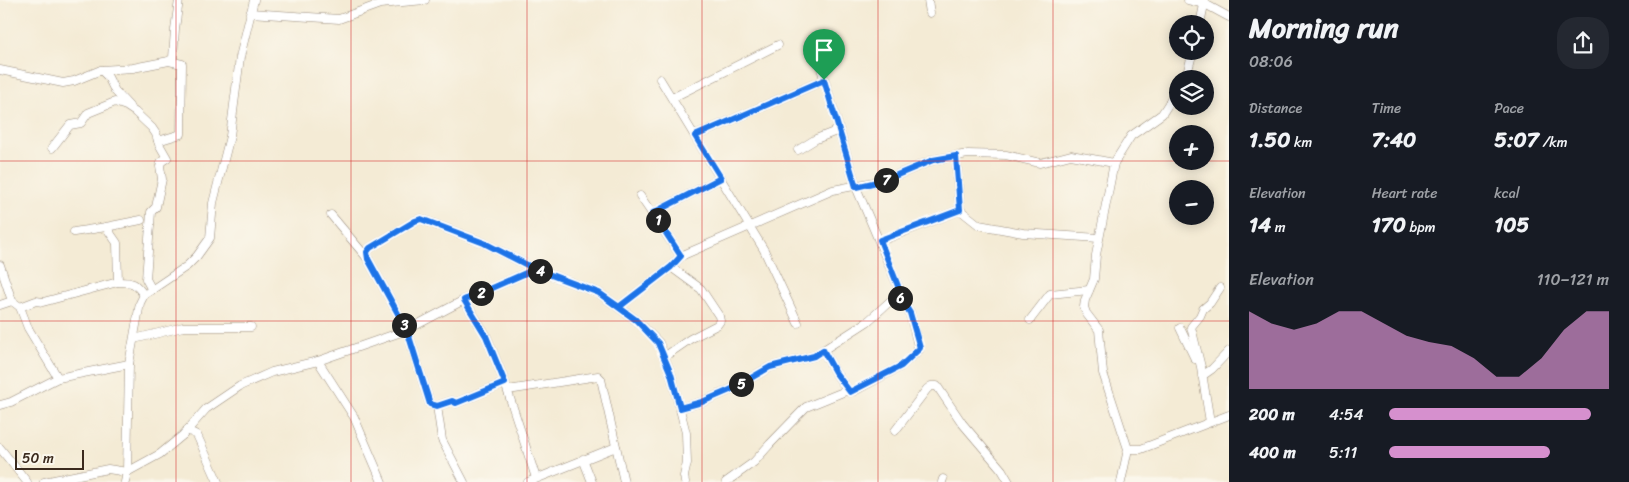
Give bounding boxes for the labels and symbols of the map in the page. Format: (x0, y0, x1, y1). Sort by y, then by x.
pin (803, 29, 845, 80)
pin: 7 (874, 168, 898, 192)
pin: 1 (646, 208, 670, 232)
pin: 4 (528, 258, 552, 284)
pin: 2 (468, 280, 494, 306)
pin: 6 (888, 286, 912, 310)
pin: 3 (392, 312, 416, 338)
pin: 5 (728, 372, 754, 396)
scale bar (15, 447, 84, 470)

